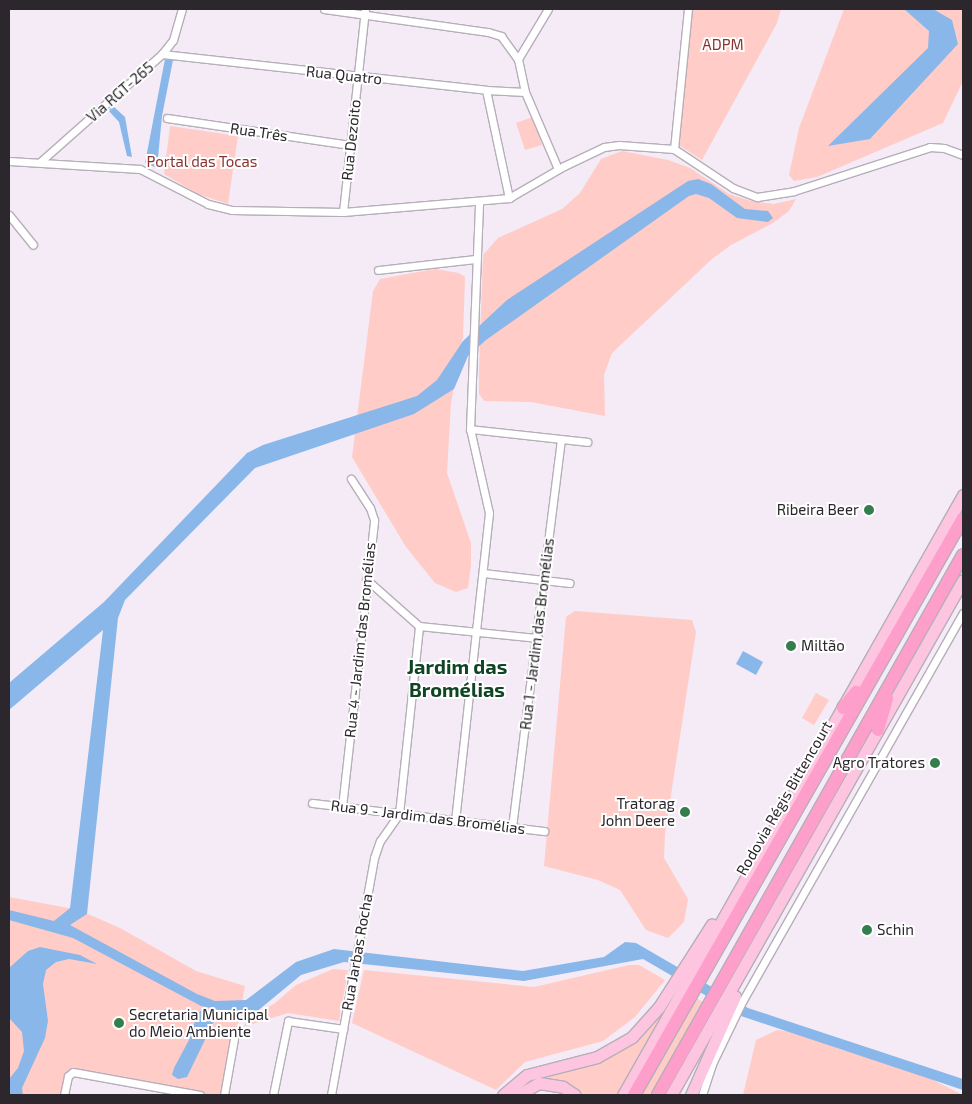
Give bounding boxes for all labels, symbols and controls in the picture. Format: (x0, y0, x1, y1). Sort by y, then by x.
park label: ADPM (702, 36, 744, 54)
street label: Via RGT-265 (83, 58, 157, 126)
street label: Rua Quatro (305, 62, 383, 88)
street label: Rua Dezoito (338, 99, 364, 181)
street label: Rua Três (229, 119, 289, 145)
park label: Portal das Tocas (146, 153, 258, 171)
place label: Ribeira Beer (777, 501, 859, 519)
marker: Ribeira Beer (863, 504, 875, 516)
street label: Rua 1 - Jardim das Bromélias (516, 537, 558, 731)
street label: Rua 4 - Jardim das Bromélias (341, 541, 379, 739)
place label: Miltão (801, 637, 845, 655)
marker: Miltão (785, 640, 797, 652)
district label: Jardim das Bromélias (407, 655, 507, 702)
street label: Rodovia Régis Bittencourt (732, 717, 836, 879)
place label: Agro Tratores (832, 754, 925, 772)
marker: Agro Tratores (929, 757, 941, 769)
place label: Tratorag John Deere (601, 794, 675, 829)
street label: Rua 9 - Jardim das Bromélias (330, 796, 526, 838)
marker: Tratorag John Deere (679, 806, 691, 818)
street label: Rua Jarbas Rocha (338, 892, 376, 1012)
place label: Schin (877, 921, 914, 939)
marker: Schin (861, 924, 873, 936)
place label: Secretaria Municipal do Meio Ambiente (129, 1005, 269, 1040)
marker: Secretaria Municipal do Meio Ambiente (113, 1017, 125, 1029)

